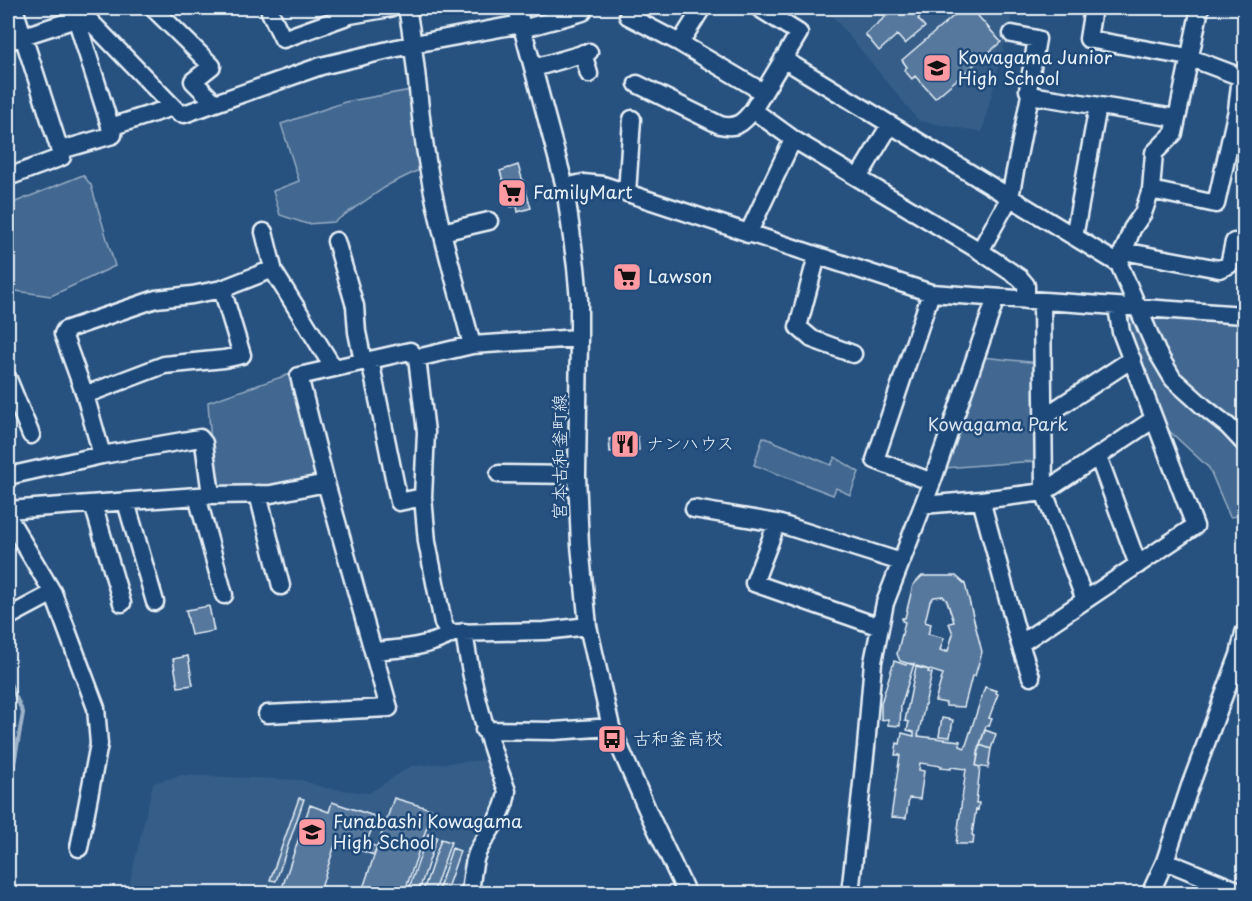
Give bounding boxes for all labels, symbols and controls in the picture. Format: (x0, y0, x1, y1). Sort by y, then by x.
place label: Kowagama Junior High School (958, 43, 1113, 91)
school or university icon: Kowagama Junior High School (921, 52, 953, 84)
supermarket icon: FamilyMart (496, 177, 528, 209)
place label: FamilyMart (533, 178, 633, 205)
supermarket icon: Lawson (611, 261, 643, 293)
place label: Lawson (648, 262, 712, 289)
street label: 宮本古和釜町線 (545, 394, 572, 520)
park label: Kowagama Park (928, 410, 1068, 437)
restaurant icon: ナンハウス (609, 428, 641, 460)
place label: ナンハウス (646, 429, 734, 456)
bus stop icon: 古和釜高校 (596, 723, 628, 755)
place label: 古和釜高校 (633, 724, 723, 751)
place label: Funabashi Kowagama High School (333, 807, 523, 855)
school or university icon: Funabashi Kowagama High School (296, 816, 328, 848)

